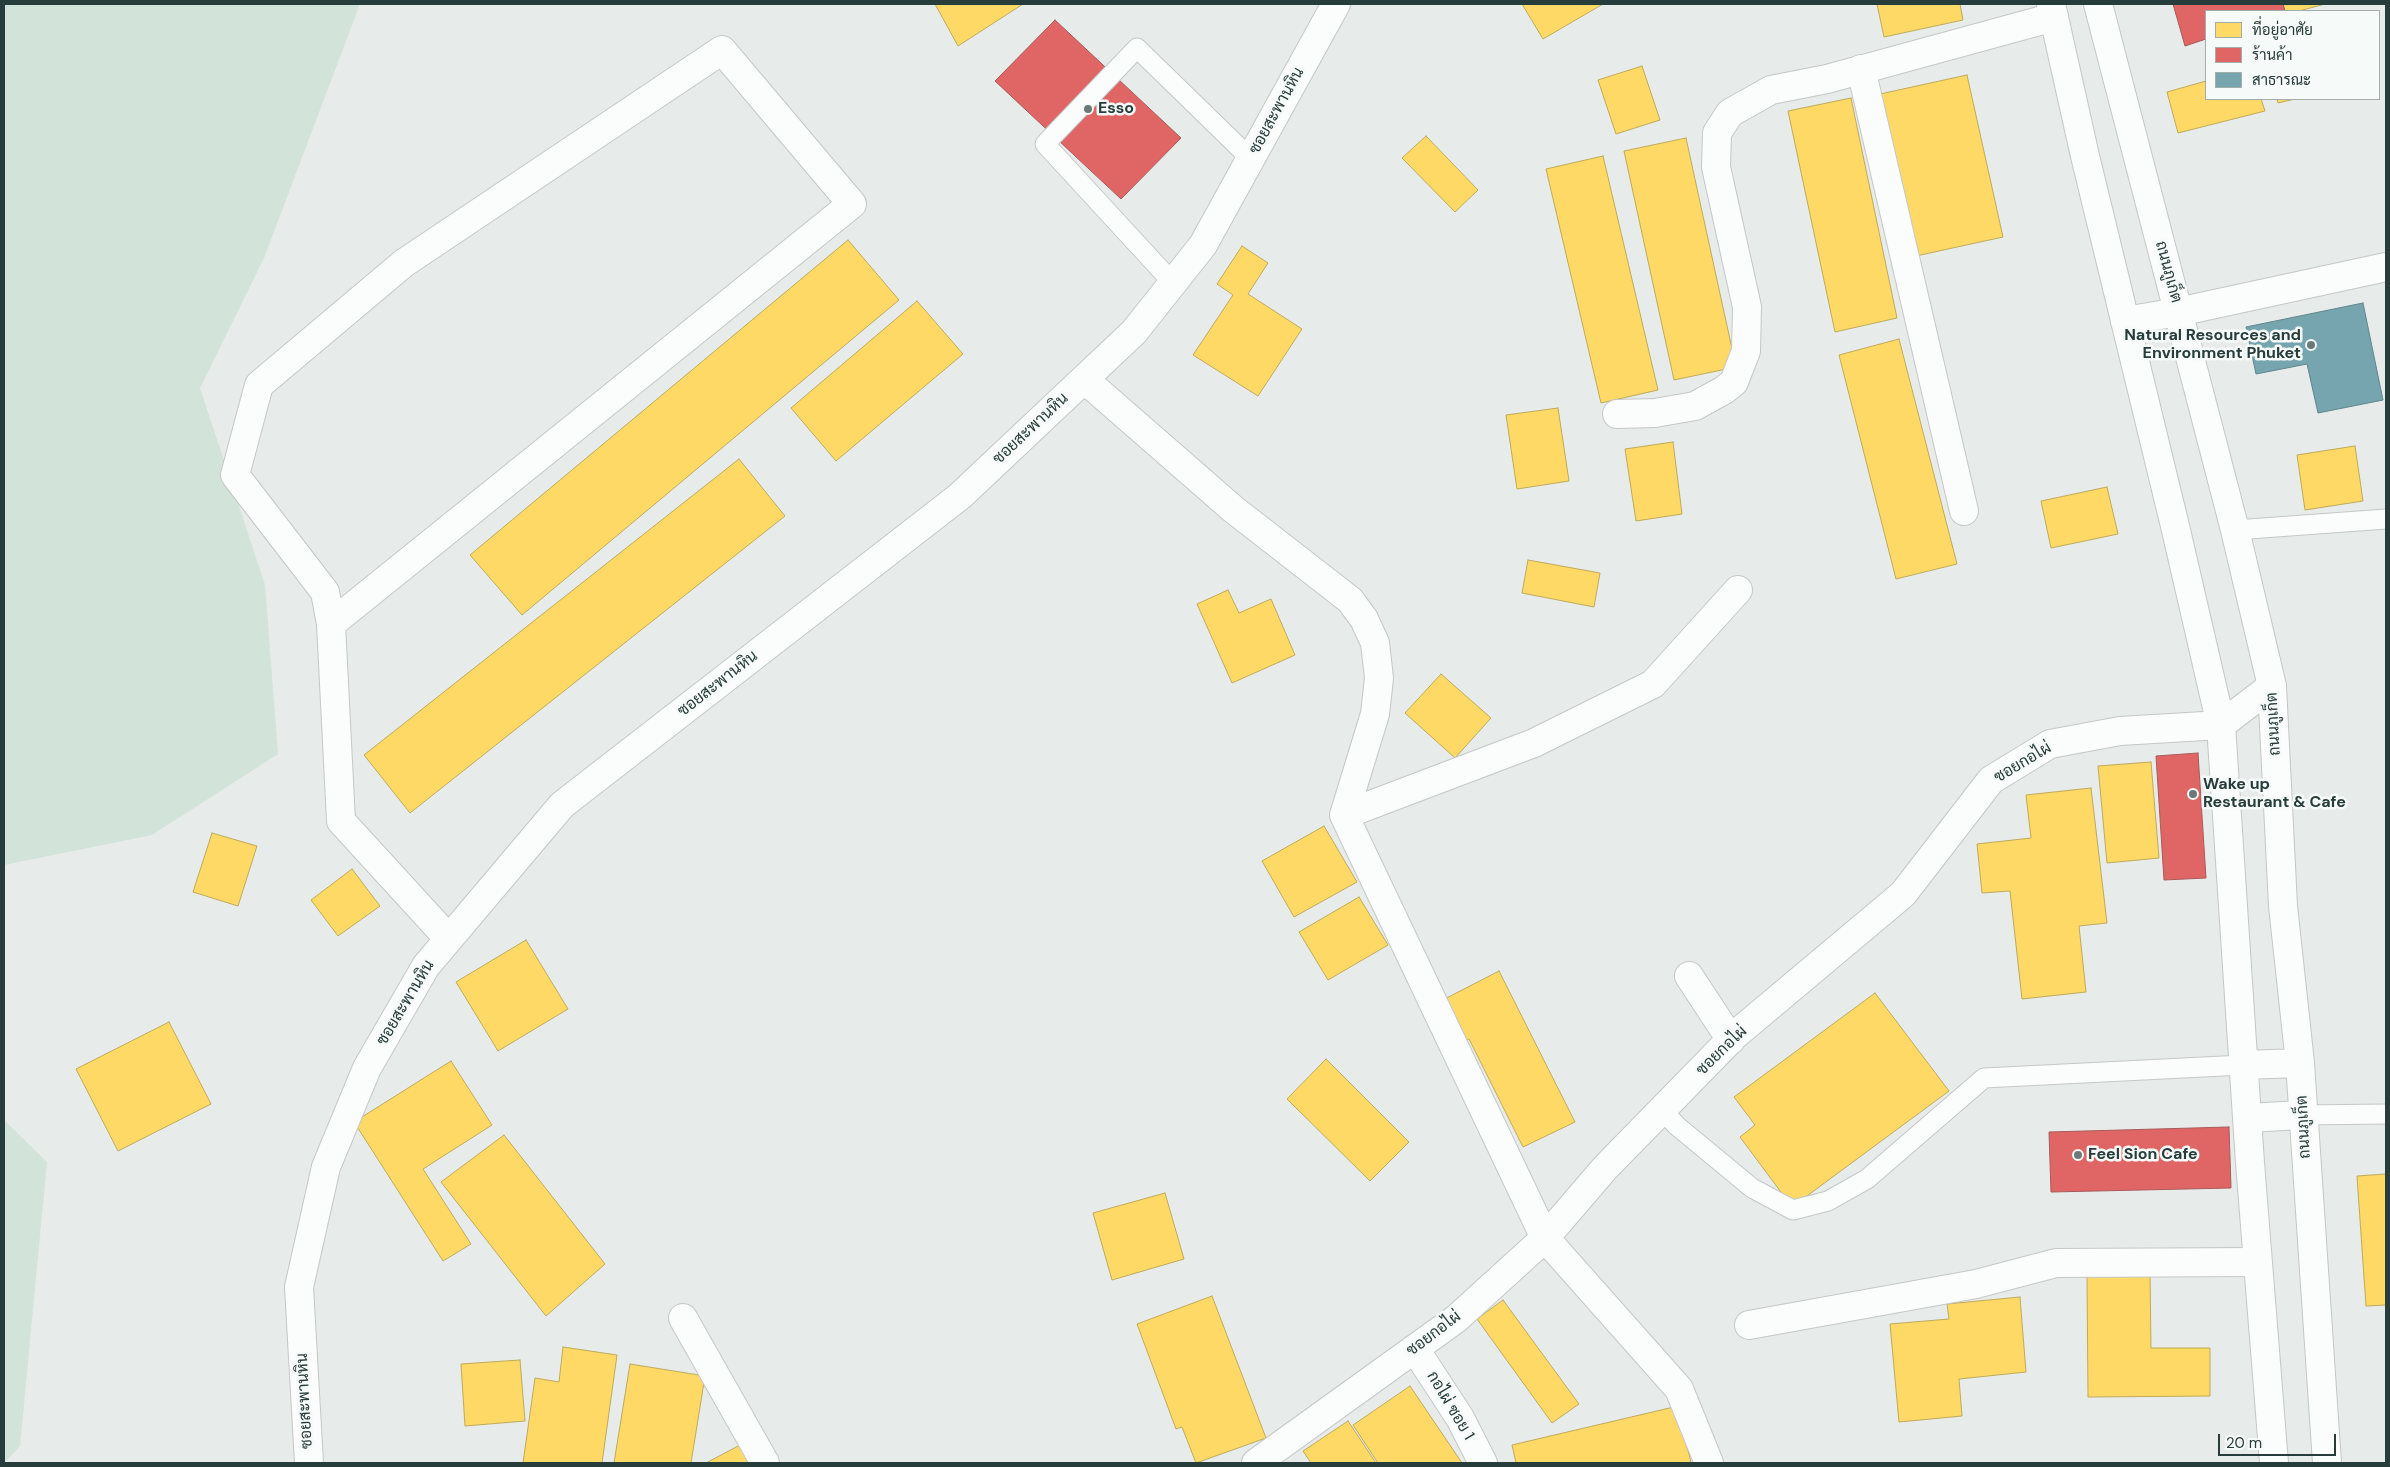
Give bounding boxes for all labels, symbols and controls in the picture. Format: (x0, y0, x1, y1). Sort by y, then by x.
legend (2205, 10, 2380, 100)
text: ที่อยู่อาศัย (2252, 20, 2313, 40)
text: ร้านค้า (2252, 45, 2292, 65)
street label: ซอยสะพานหิน (1245, 64, 1309, 158)
text: สาธารณะ (2252, 70, 2311, 90)
place label: Esso (1098, 99, 1134, 119)
marker: Esso (1082, 103, 1094, 115)
street label: ถนนภูเก็ต (2151, 239, 2185, 305)
place label: Natural Resources and Environment Phuket (2124, 326, 2301, 364)
marker: Natural Resources and Environment Phuket (2305, 339, 2317, 351)
street label: ซอยสะพานหิน (989, 389, 1073, 469)
street label: ซอยสะพานหิน (674, 647, 762, 721)
street label: ถนนภูเก็ต (2263, 692, 2285, 756)
street label: ซอยกอไผ่ (1991, 738, 2055, 788)
place label: Wake up Restaurant & Cafe (2203, 775, 2346, 813)
marker: Wake up Restaurant & Cafe (2187, 788, 2199, 800)
street label: ซอยสะพานหิน (373, 957, 439, 1049)
street label: ซอยกอไผ่ (1693, 1022, 1751, 1080)
street label: ถนนภูเก็ต (2293, 1095, 2315, 1159)
place label: Feel Sion Cafe (2088, 1145, 2198, 1165)
marker: Feel Sion Cafe (2072, 1149, 2084, 1161)
street label: ซอยกอไผ่ (1403, 1307, 1465, 1361)
street label: ซอยสะพานหิน (293, 1353, 317, 1449)
street label: กอไผ่ ซอย 1 (1422, 1368, 1478, 1444)
scale bar (2220, 1424, 2338, 1456)
text: 20 m (2226, 1433, 2262, 1453)

